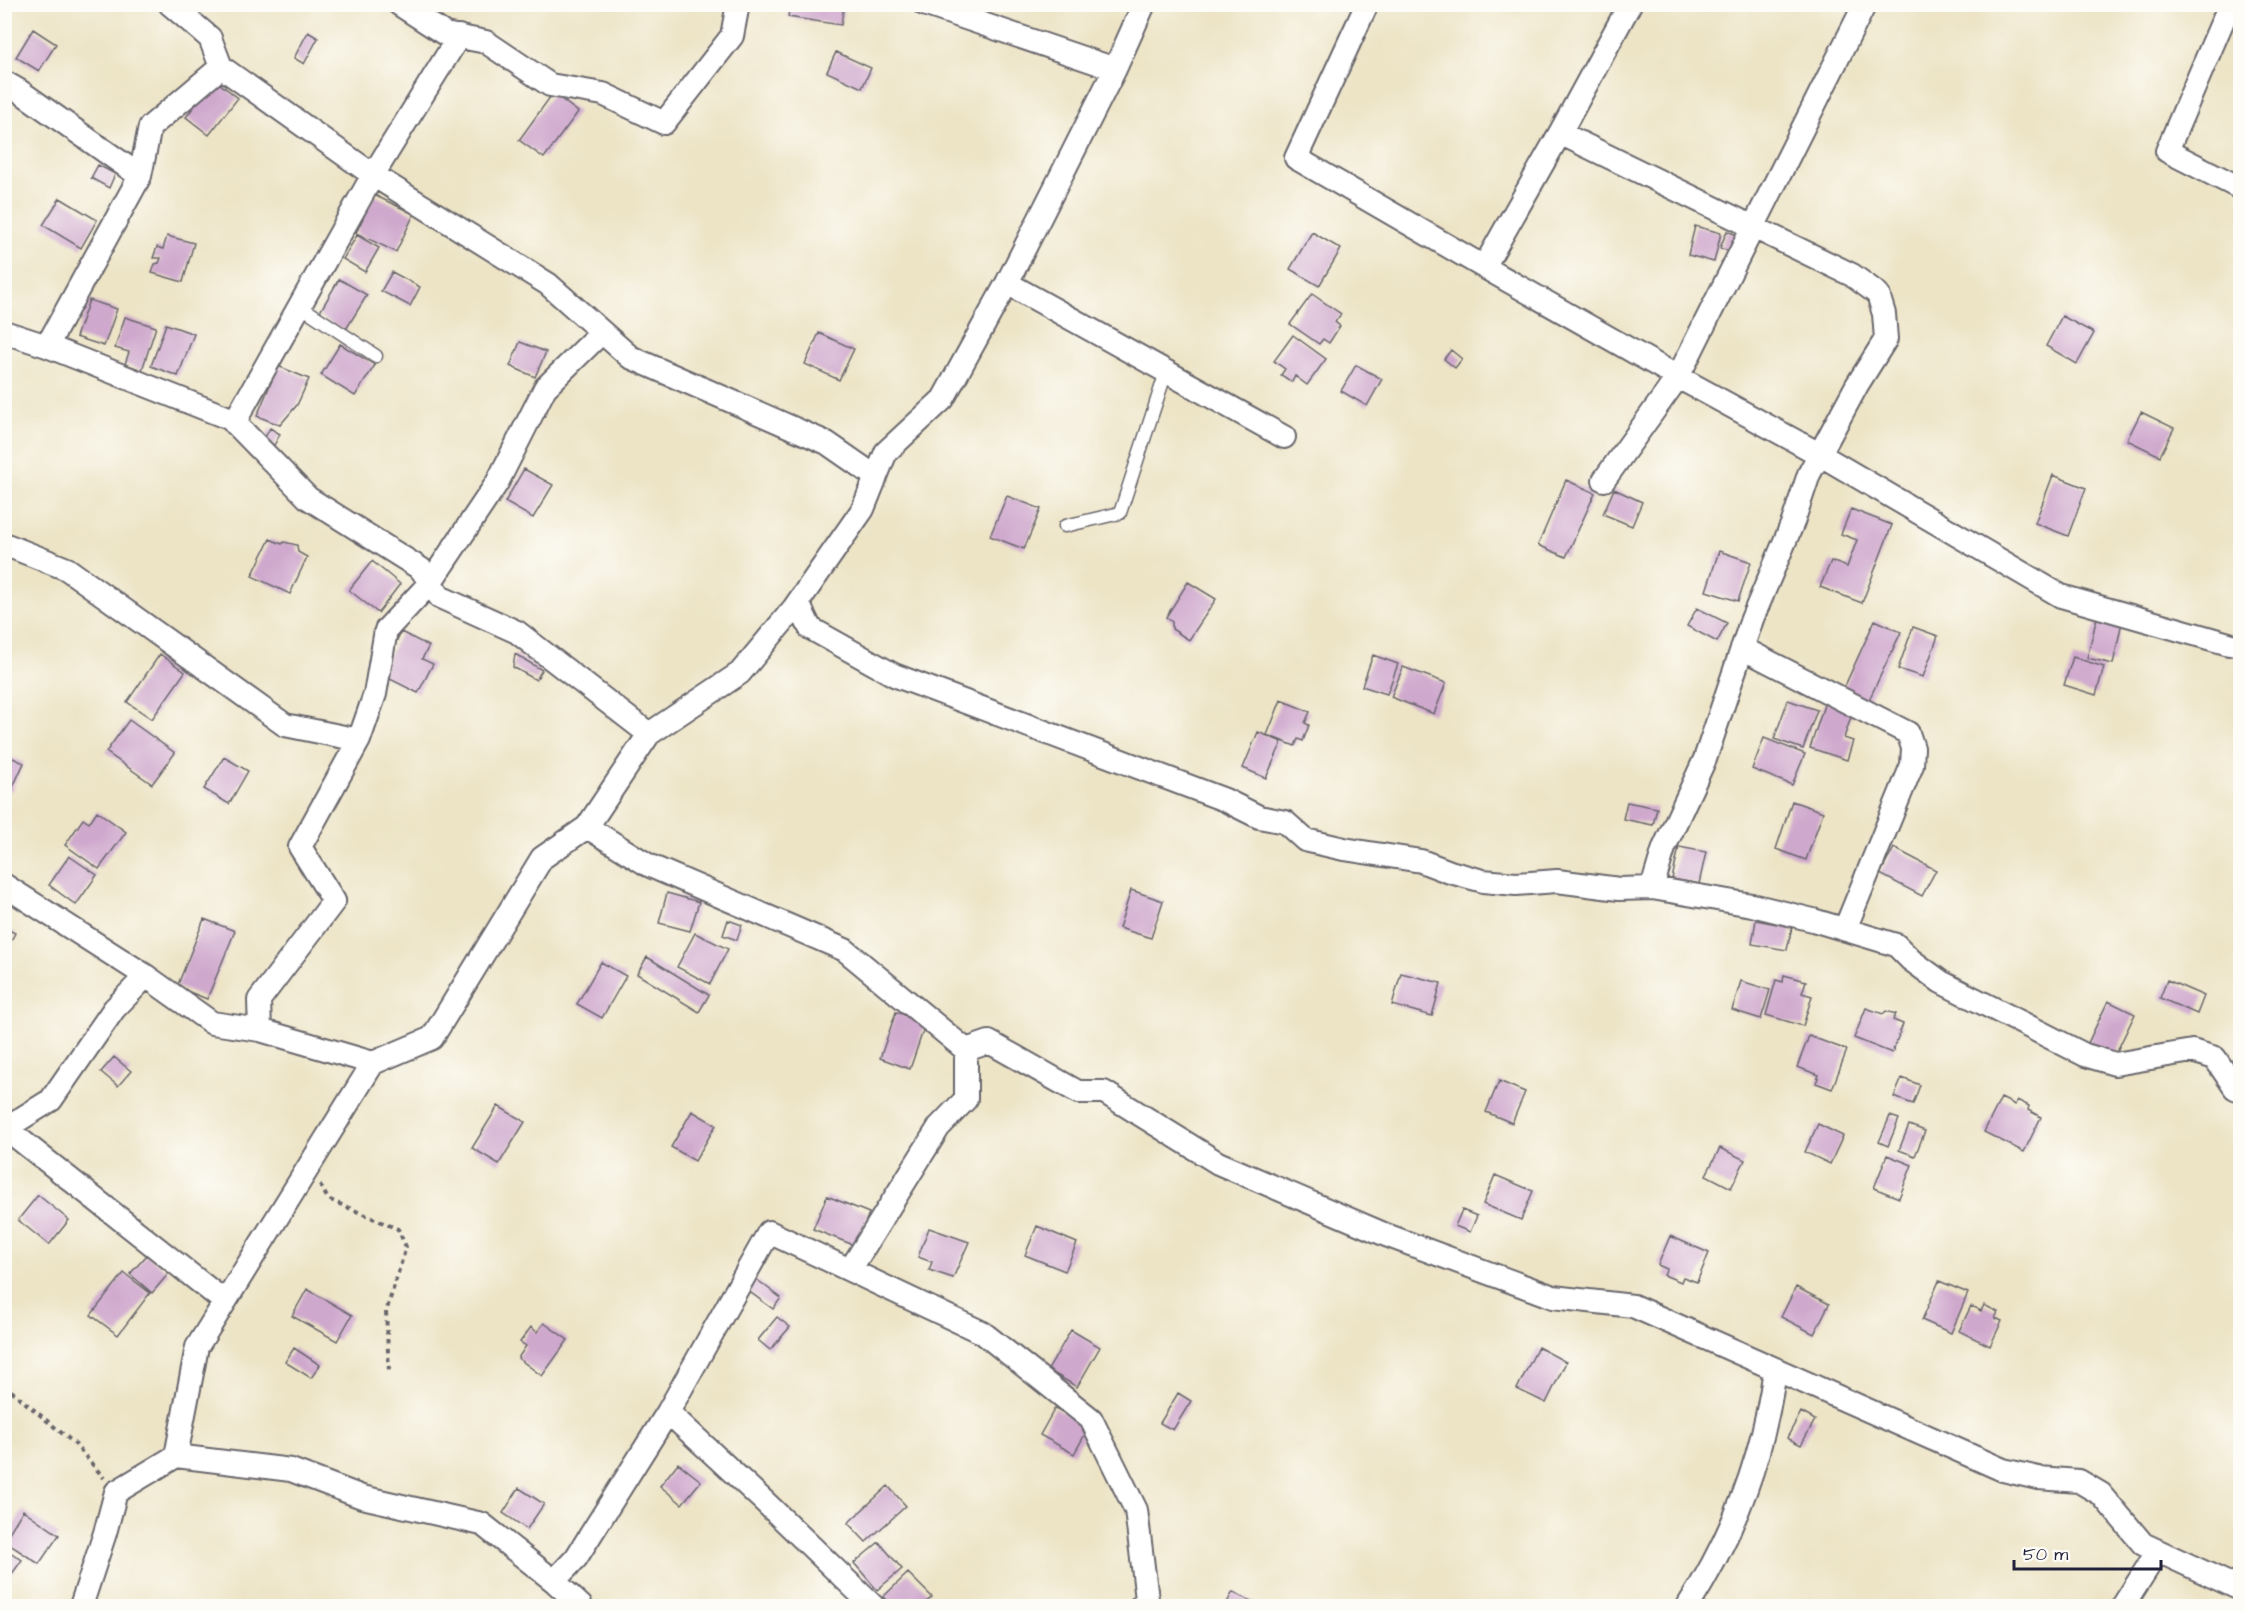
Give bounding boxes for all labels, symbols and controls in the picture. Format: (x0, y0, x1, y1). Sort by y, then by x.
scale bar (2014, 1533, 2161, 1571)
text: 50 m (2023, 1542, 2068, 1567)

